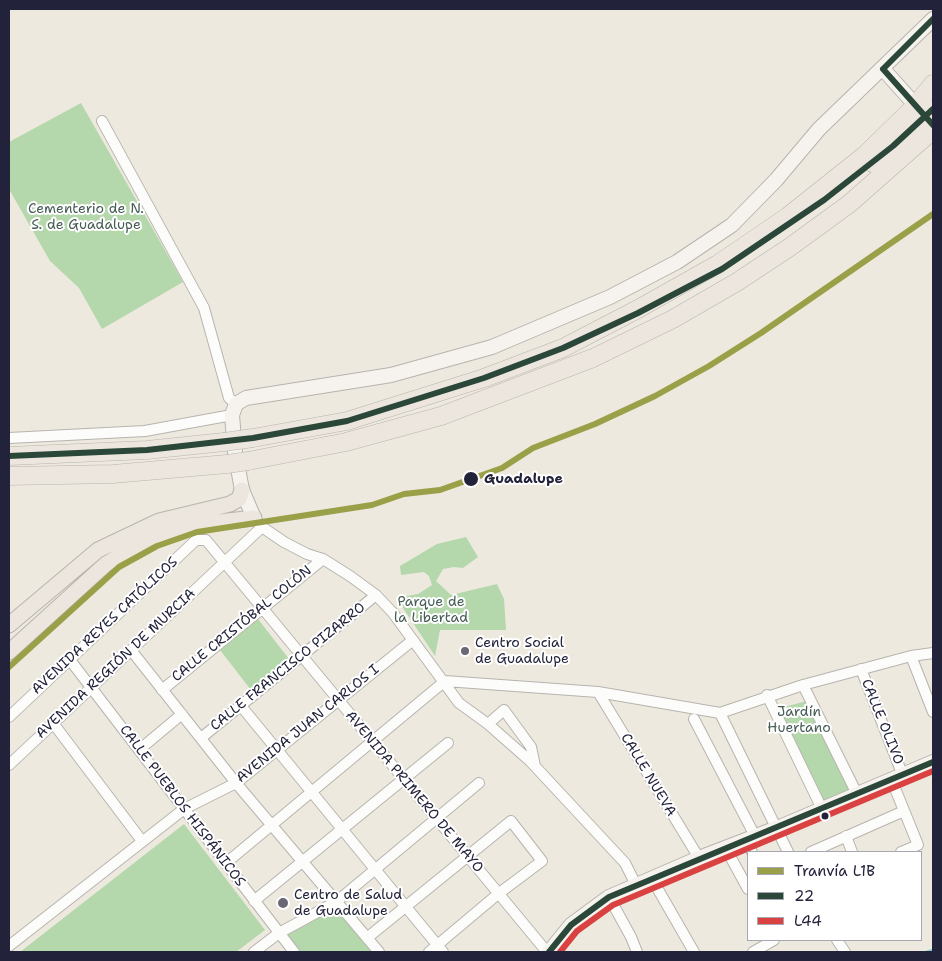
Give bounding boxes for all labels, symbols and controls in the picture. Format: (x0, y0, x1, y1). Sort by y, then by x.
park label: Cementerio de N. S. de Guadalupe (28, 201, 144, 233)
marker: Guadalupe (462, 470, 480, 488)
place label: Guadalupe (484, 471, 563, 487)
street label: AVENIDA REYES CATÓLICOS (28, 554, 182, 698)
street label: CALLE CRISTÓBAL COLÓN (169, 562, 315, 686)
street label: AVENIDA REGIÓN DE MURCIA (33, 586, 199, 742)
park label: Parque de la Libertad (394, 594, 468, 626)
street label: CALLE FRANCISCO PIZARRO (207, 599, 369, 735)
place label: Centro Social de Guadalupe (475, 635, 569, 668)
marker: Centro Social de Guadalupe (459, 645, 471, 657)
street label: AVENIDA JUAN CARLOS I (233, 661, 383, 787)
street label: CALLE OLIVO (857, 677, 907, 767)
park label: Jardín Huertano (767, 704, 831, 736)
street label: AVENIDA PRIMERO DE MAYO (341, 708, 487, 876)
street label: CALLE PUEBLOS HISPÁNICOS (116, 722, 248, 890)
street label: CALLE NUEVA (617, 730, 679, 820)
unlabelled marker (820, 811, 830, 821)
legend (747, 851, 922, 941)
text: Tranvía L1B (794, 861, 875, 881)
text: 22 (794, 886, 814, 906)
place label: Centro de Salud de Guadalupe (294, 887, 402, 920)
marker: Centro de Salud de Guadalupe (276, 896, 290, 910)
text: L44 (794, 911, 822, 931)

